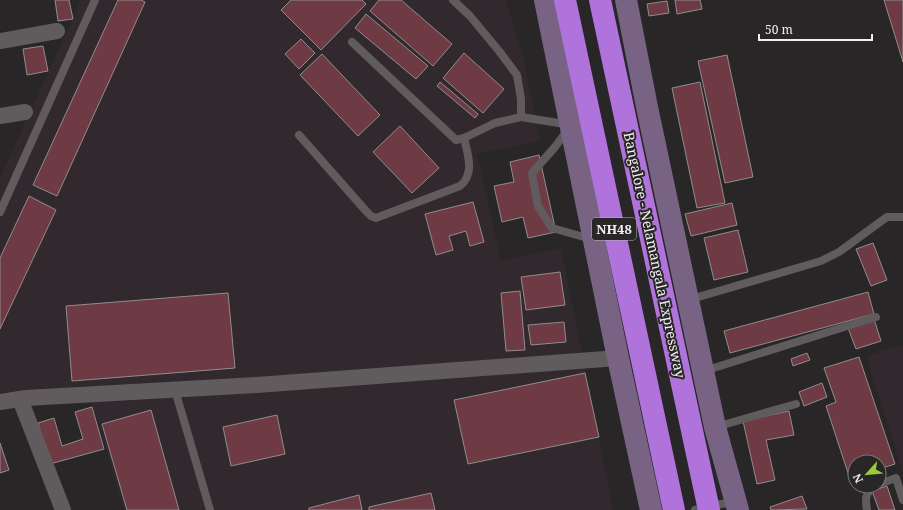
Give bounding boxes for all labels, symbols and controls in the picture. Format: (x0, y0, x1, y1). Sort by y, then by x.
scale bar (759, 16, 872, 42)
text: 50 m (765, 21, 793, 38)
street label: Bangalore - Nelamangala Expressway (620, 130, 690, 380)
road number: NH48 (592, 218, 636, 240)
north arrow (847, 454, 887, 494)
text: N (849, 471, 866, 486)

